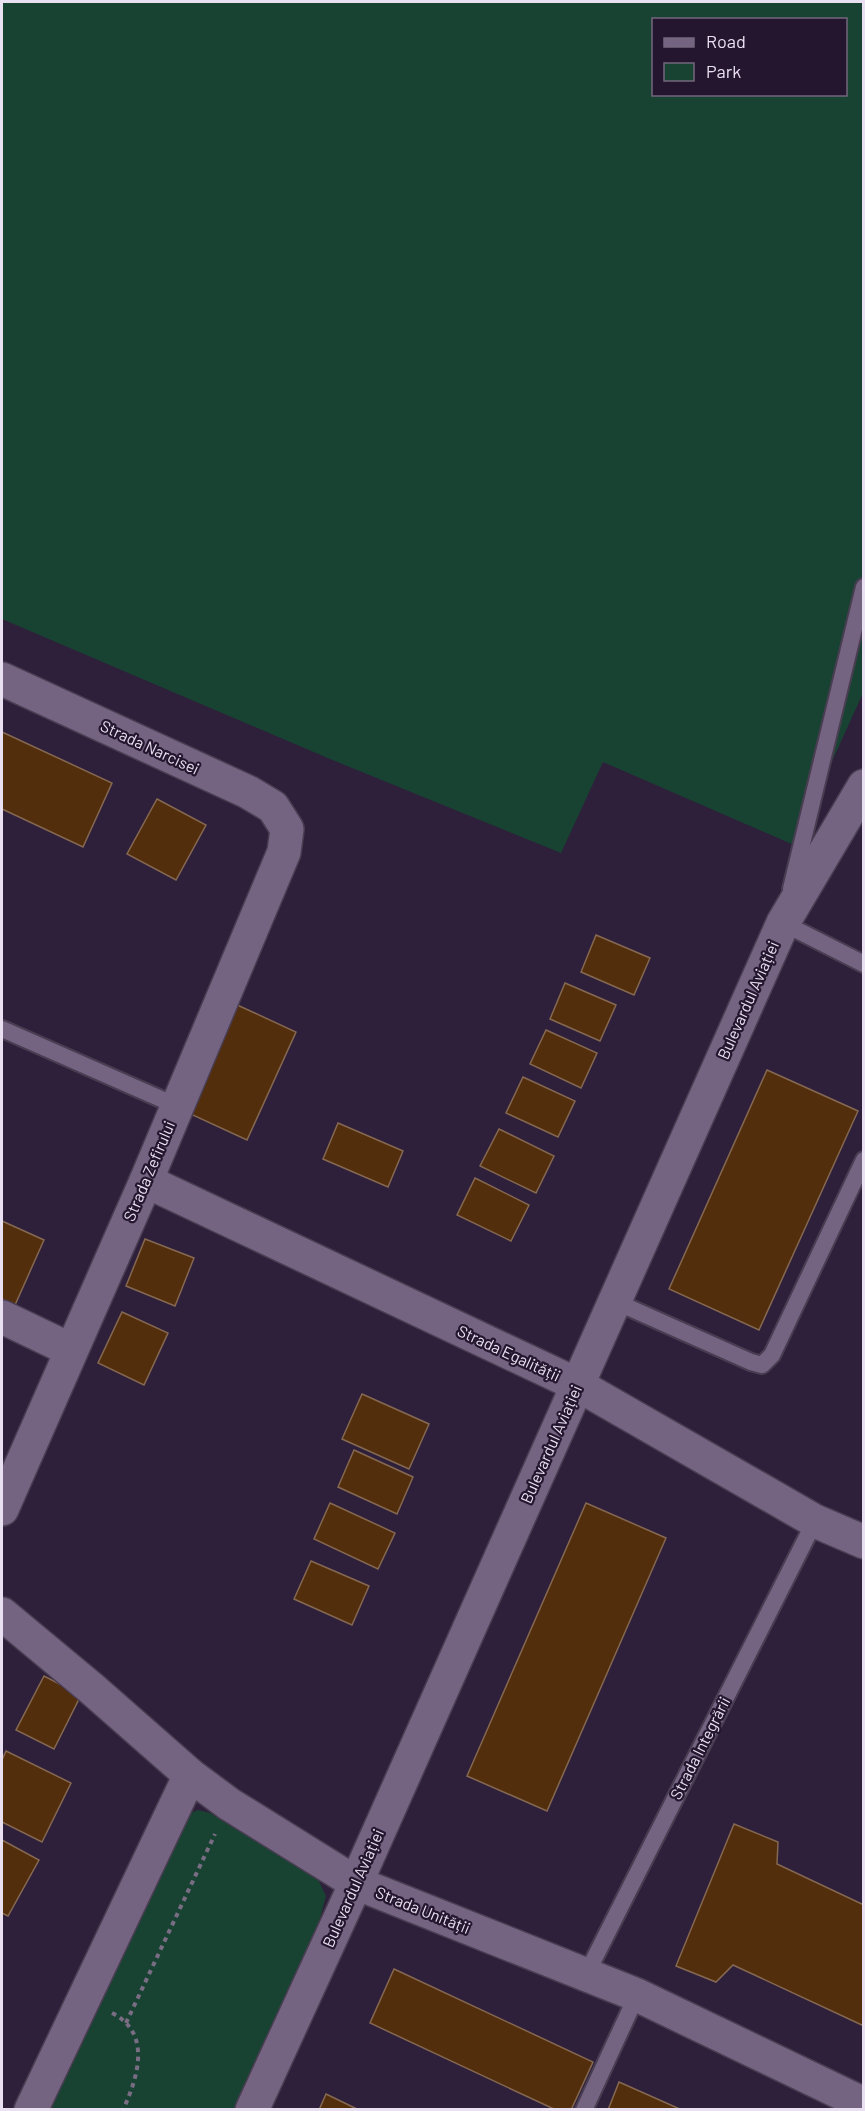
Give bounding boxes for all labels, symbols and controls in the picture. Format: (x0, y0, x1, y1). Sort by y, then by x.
legend (652, 18, 847, 96)
text: Road (706, 30, 746, 52)
text: Park (706, 60, 741, 82)
street label: Strada Narcisei (98, 715, 203, 778)
street label: Bulevardul Aviației (713, 938, 782, 1062)
street label: Strada Zefirului (119, 1118, 178, 1224)
street label: Strada Egalității (455, 1320, 564, 1385)
street label: Bulevardul Aviației (516, 1382, 585, 1506)
street label: Strada Integrării (666, 1693, 734, 1802)
street label: Bulevardul Aviației (318, 1826, 387, 1950)
street label: Strada Unității (373, 1882, 473, 1937)

